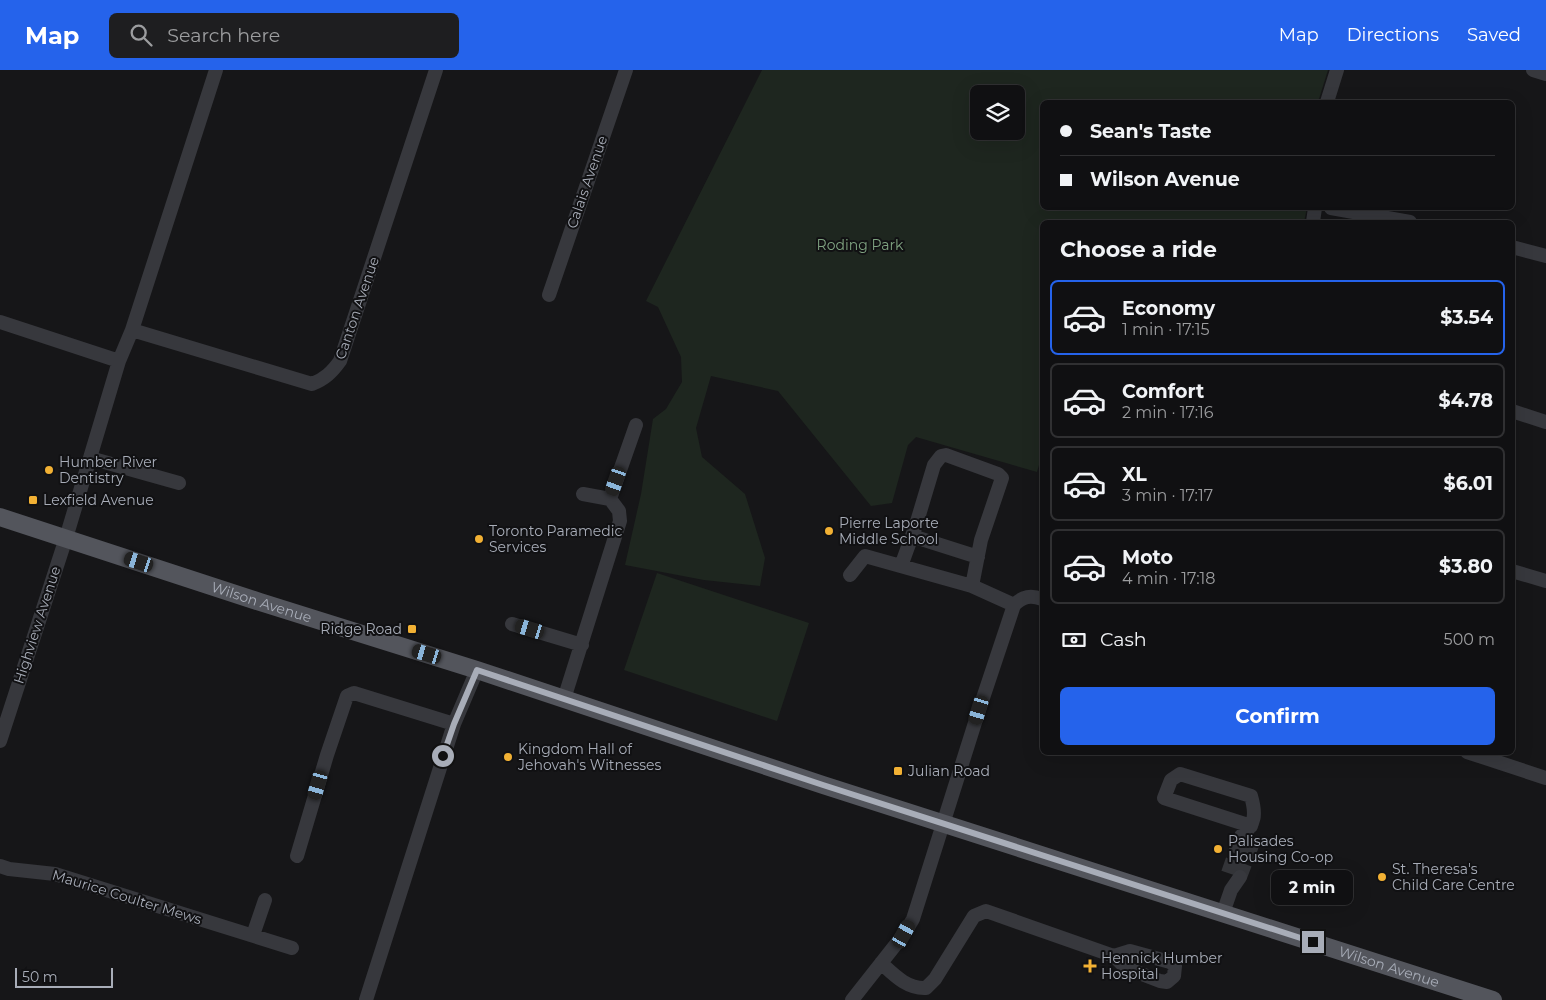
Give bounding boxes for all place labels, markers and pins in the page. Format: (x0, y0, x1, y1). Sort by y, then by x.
place label: Humber River Dentistry (59, 453, 158, 487)
marker: Humber River Dentistry (43, 464, 55, 476)
place label: Lexfield Avenue (43, 491, 154, 509)
marker: Lexfield Avenue (27, 494, 39, 506)
place label: Pierre Laporte Middle School (839, 514, 939, 548)
place label: Toronto Paramedic Services (489, 522, 623, 556)
marker: Pierre Laporte Middle School (823, 525, 835, 537)
marker: Toronto Paramedic Services (473, 533, 485, 545)
place label: Ridge Road (320, 620, 402, 638)
marker: Ridge Road (406, 623, 418, 635)
place label: Kingdom Hall of Jehovah's Witnesses (517, 740, 662, 774)
marker: Kingdom Hall of Jehovah's Witnesses (502, 751, 514, 763)
place label: Julian Road (907, 762, 990, 780)
marker: Julian Road (892, 765, 904, 777)
place label: Palisades Housing Co-op (1228, 832, 1333, 866)
marker: Palisades Housing Co-op (1212, 843, 1224, 855)
place label: St. Theresa's Child Care Centre (1392, 860, 1515, 894)
marker: St. Theresa's Child Care Centre (1376, 871, 1388, 883)
place label: Hennick Humber Hospital (1101, 949, 1223, 983)
marker: Hennick Humber Hospital (1083, 959, 1097, 973)

